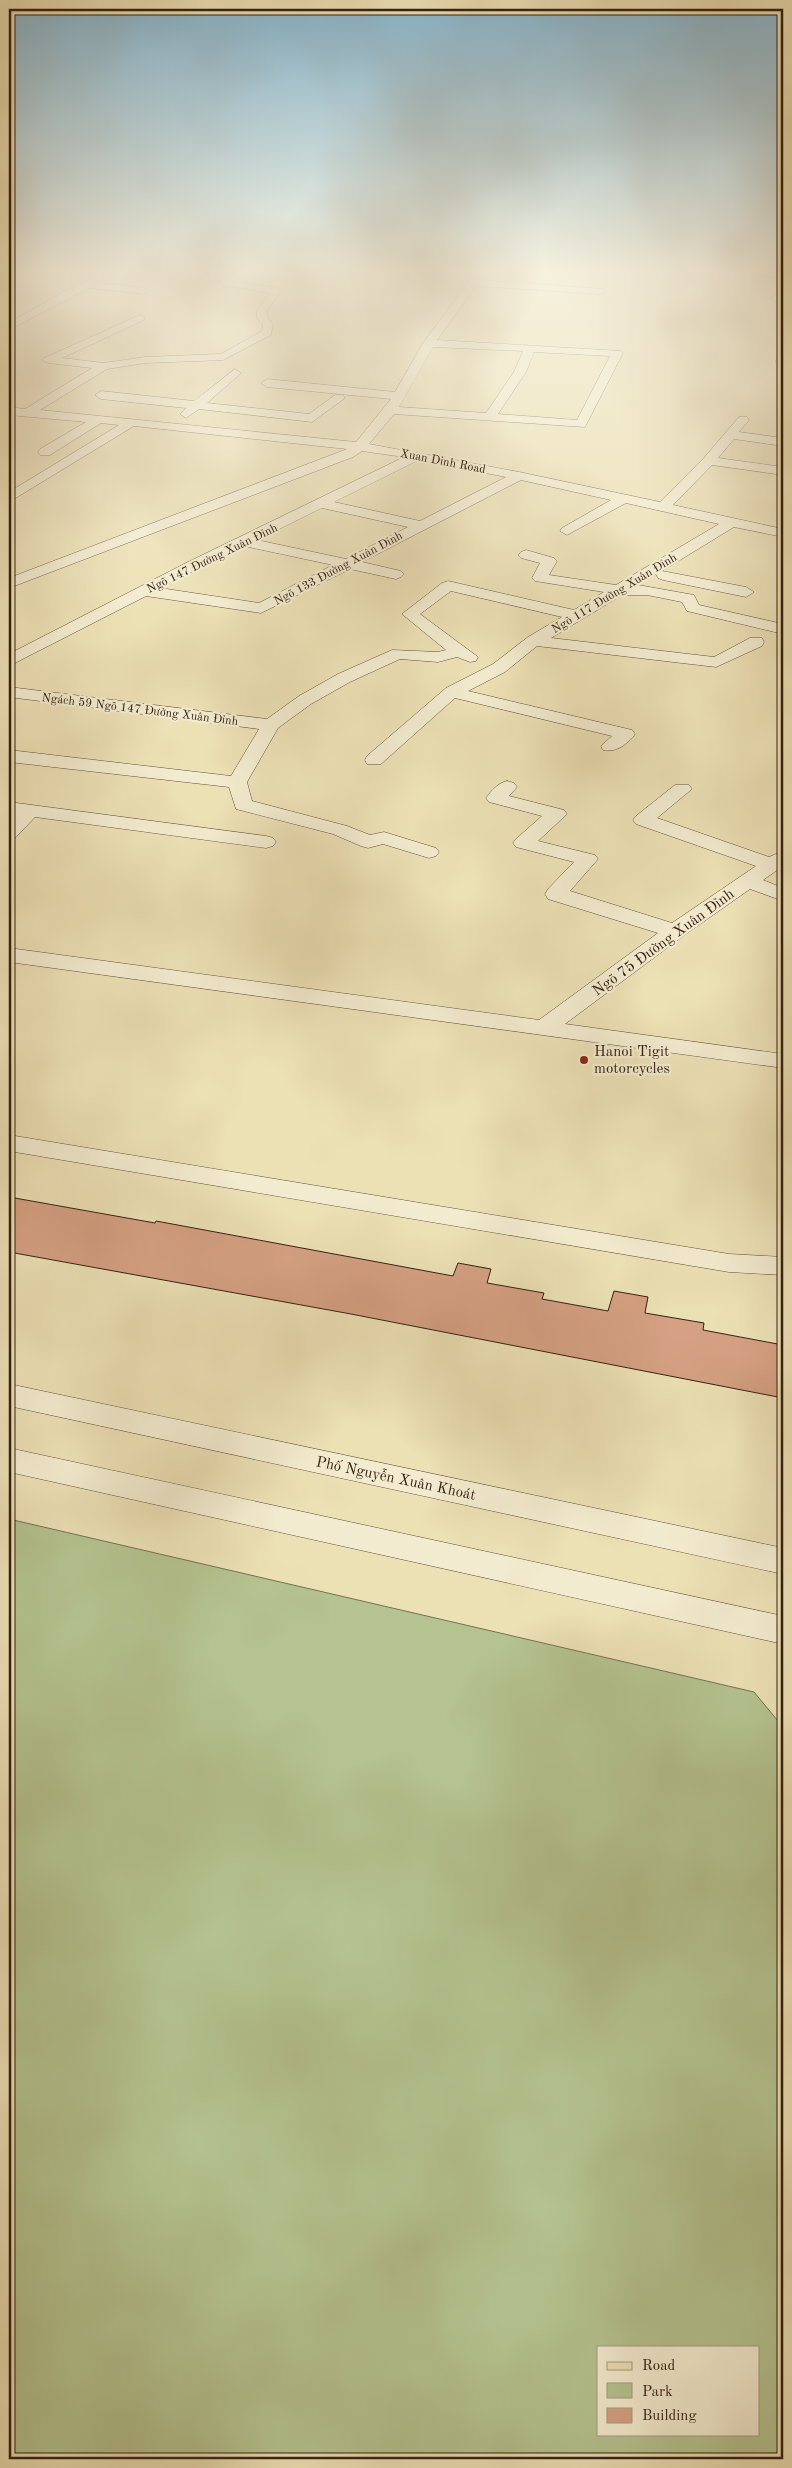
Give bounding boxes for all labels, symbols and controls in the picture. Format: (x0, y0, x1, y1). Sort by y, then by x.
street label: Xuan Dinh Road (399, 448, 487, 476)
street label: Ngõ 147 Đường Xuân Đỉnh (145, 522, 280, 596)
street label: Ngõ 133 Đường Xuân Đỉnh (272, 530, 405, 608)
street label: Ngõ 117 Đường Xuân Đỉnh (550, 551, 680, 636)
street label: Ngách 59 Ngõ 147 Đường Xuân Đỉnh (41, 691, 239, 728)
street label: Ngõ 75 Đường Xuân Đỉnh (590, 887, 737, 1000)
place label: Hanoi Tigit motorcycles (594, 1045, 670, 1077)
marker: Hanoi Tigit motorcycles (578, 1054, 590, 1066)
street label: Phố Nguyễn Xuân Khoát (314, 1454, 477, 1504)
legend (597, 2346, 760, 2436)
text: Road (642, 2359, 676, 2374)
text: Park (642, 2385, 673, 2400)
text: Building (642, 2409, 697, 2424)

